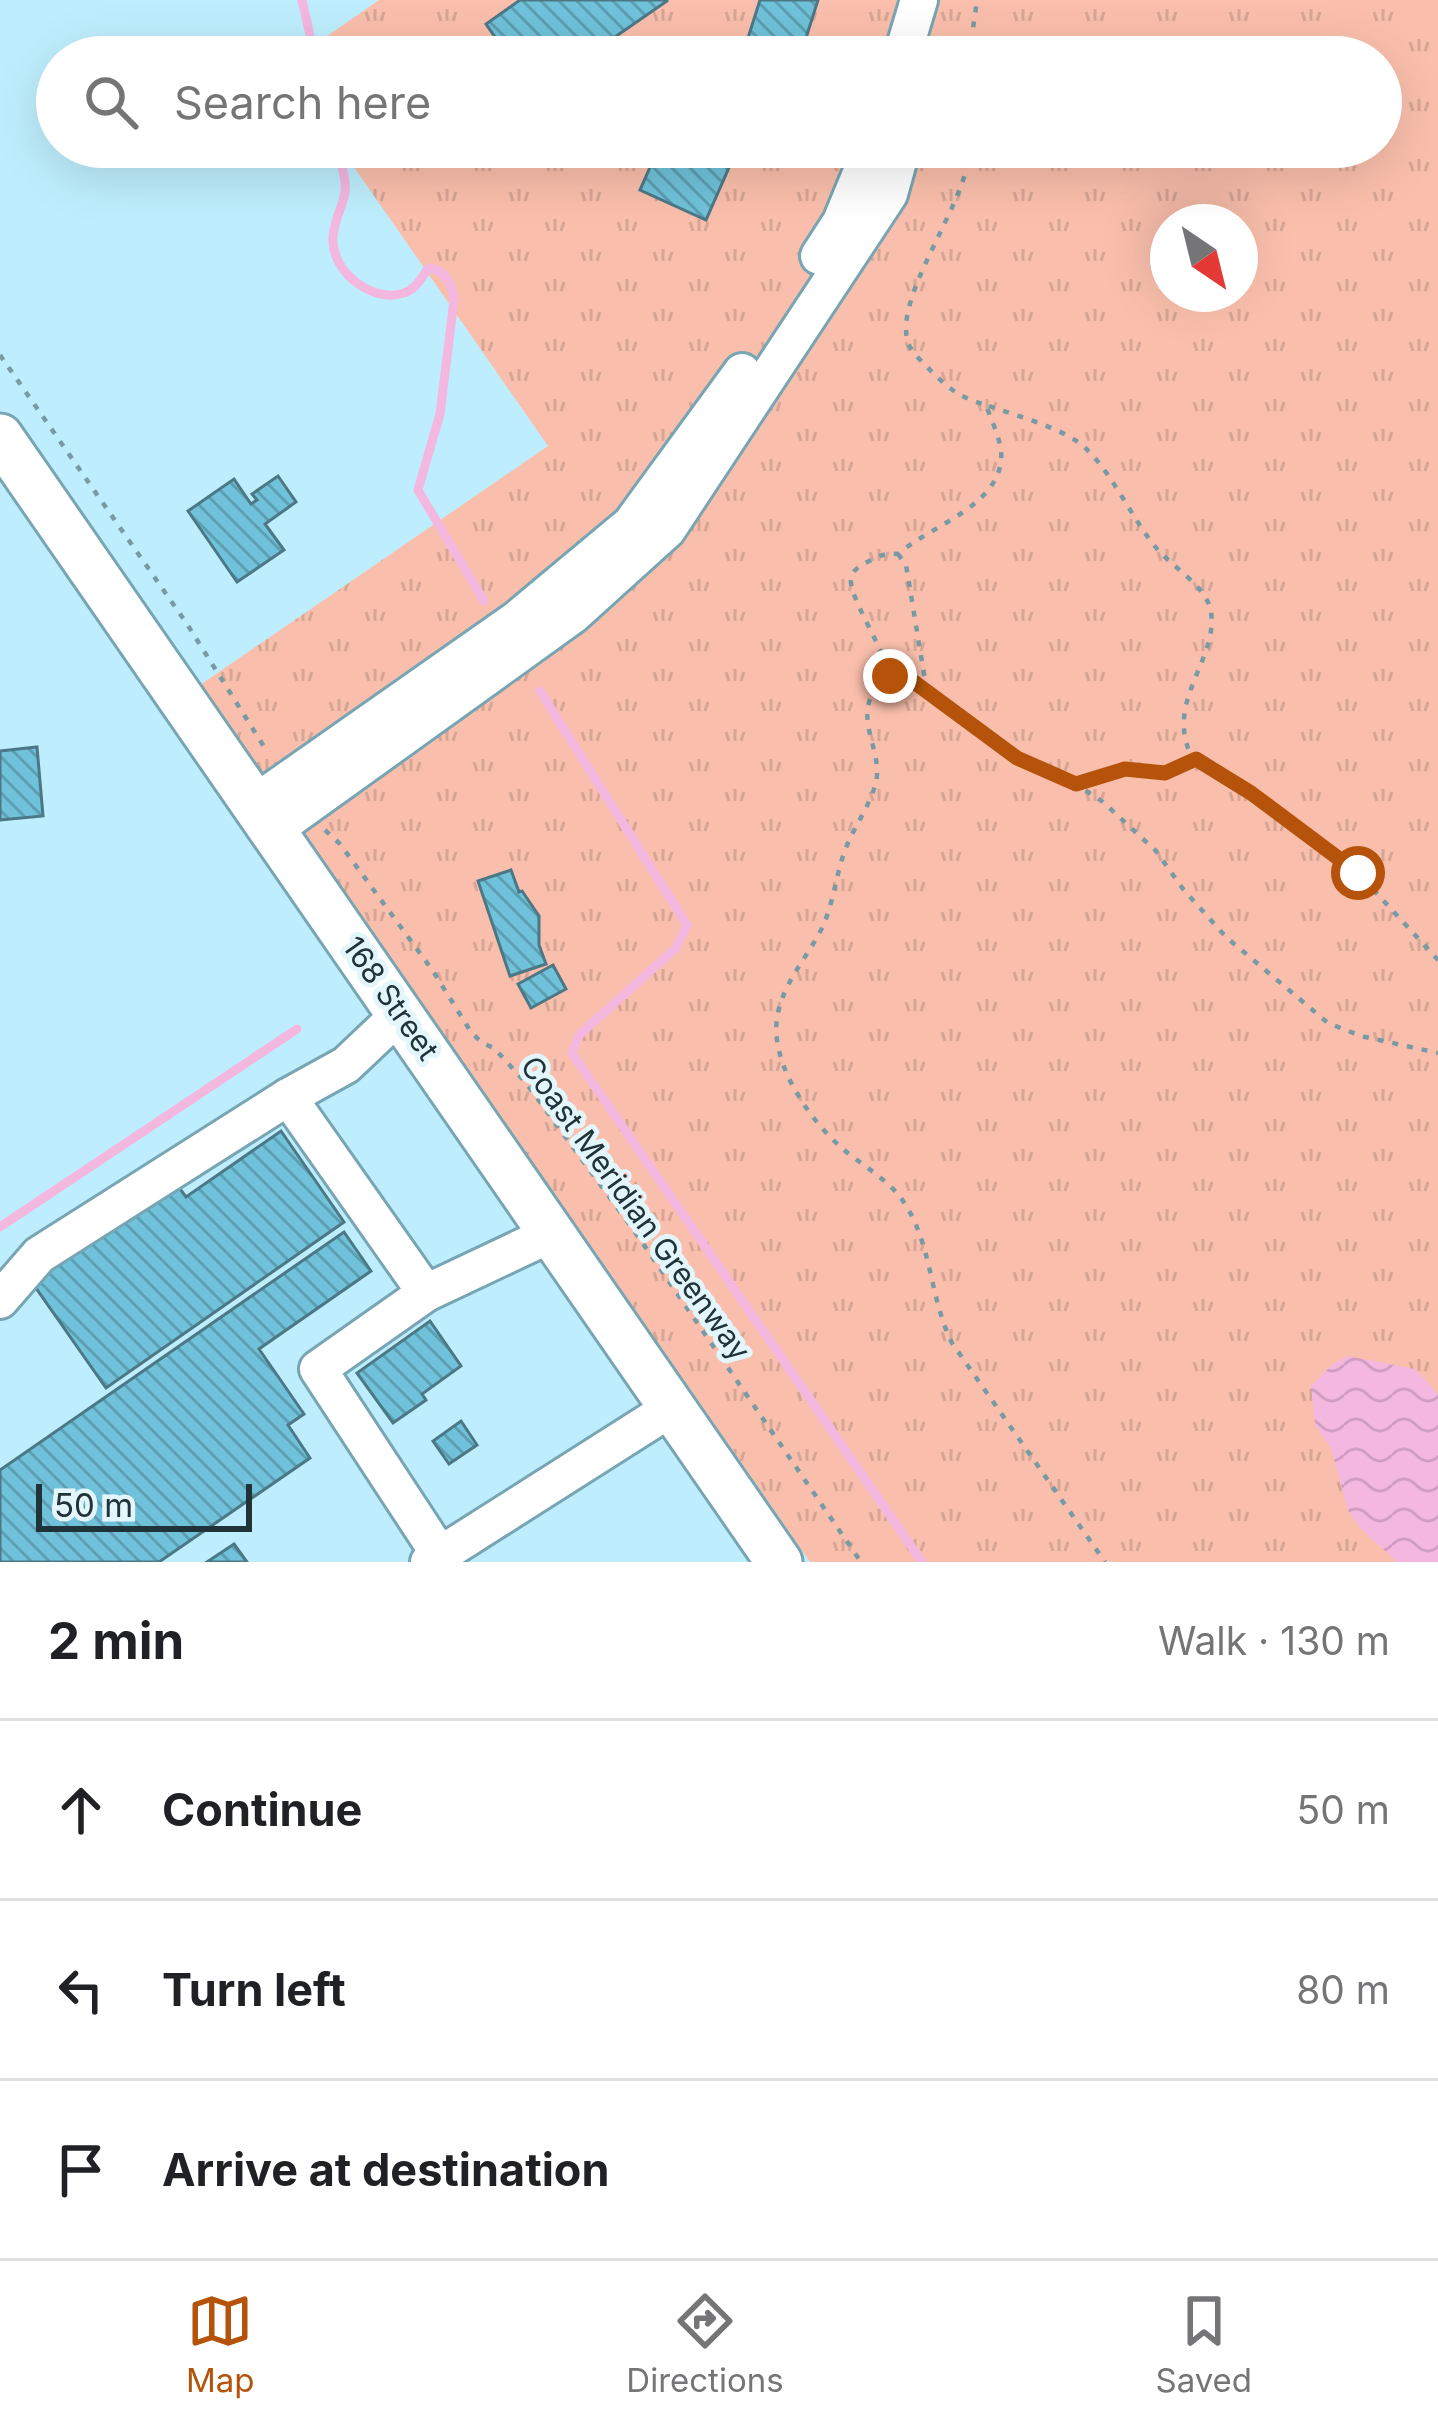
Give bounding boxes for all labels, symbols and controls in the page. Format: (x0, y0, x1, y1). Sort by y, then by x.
search box (36, 36, 1402, 168)
icon: search (78, 69, 144, 135)
text: Search here (174, 75, 431, 130)
north arrow (1150, 204, 1258, 312)
route end (863, 649, 917, 703)
route start (1331, 846, 1385, 900)
street label: 168 Street (335, 929, 447, 1067)
street label: Coast Meridian Greenway (514, 1049, 759, 1367)
scale bar (36, 1478, 252, 1531)
text: 50 m (54, 1485, 133, 1525)
text: 2 min (48, 1610, 184, 1671)
text: Walk · 130 m (1158, 1617, 1390, 1664)
icon: ahead (48, 1777, 114, 1843)
text: Continue (162, 1782, 362, 1837)
text: 50 m (1297, 1786, 1390, 1833)
icon: left (48, 1957, 114, 2023)
text: Turn left (162, 1962, 346, 2017)
text: 80 m (1296, 1966, 1390, 2013)
icon: arrive (48, 2137, 114, 2203)
text: Arrive at destination (162, 2142, 609, 2197)
tab: Map (186, 2288, 254, 2400)
tab: Directions (626, 2288, 784, 2400)
tab: Saved (1155, 2288, 1252, 2400)

